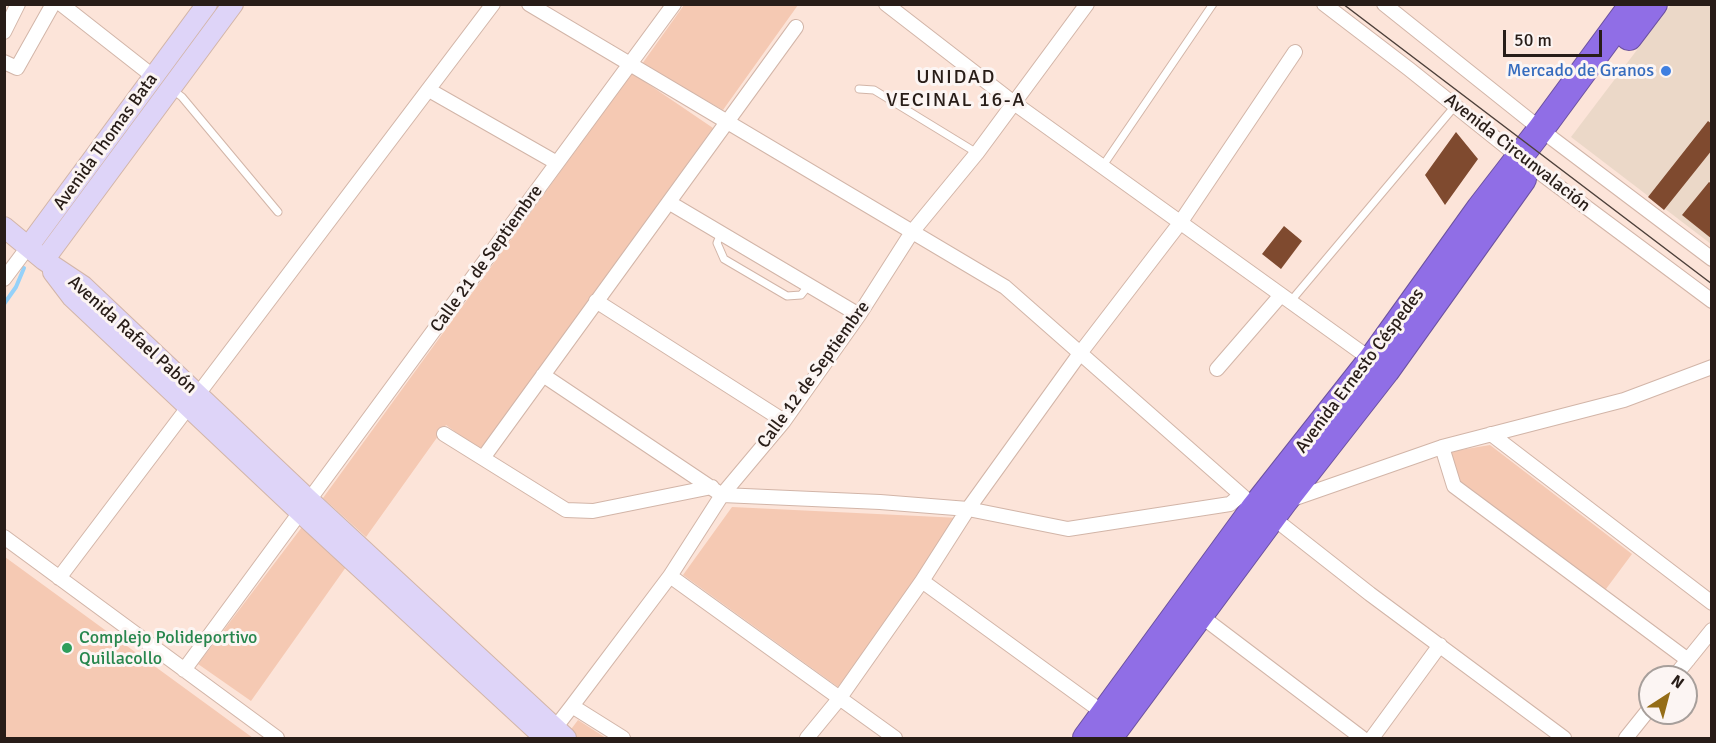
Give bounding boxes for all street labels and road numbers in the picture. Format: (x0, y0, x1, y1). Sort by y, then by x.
street label: Avenida Thomas Bata (49, 69, 163, 215)
street label: Avenida Circunvalación (1440, 89, 1594, 217)
street label: Calle 21 de Septiembre (426, 181, 548, 337)
street label: Avenida Rafael Pabón (63, 272, 201, 398)
street label: Avenida Ernesto Céspedes (1291, 284, 1429, 458)
street label: Calle 12 de Septiembre (753, 297, 875, 453)

